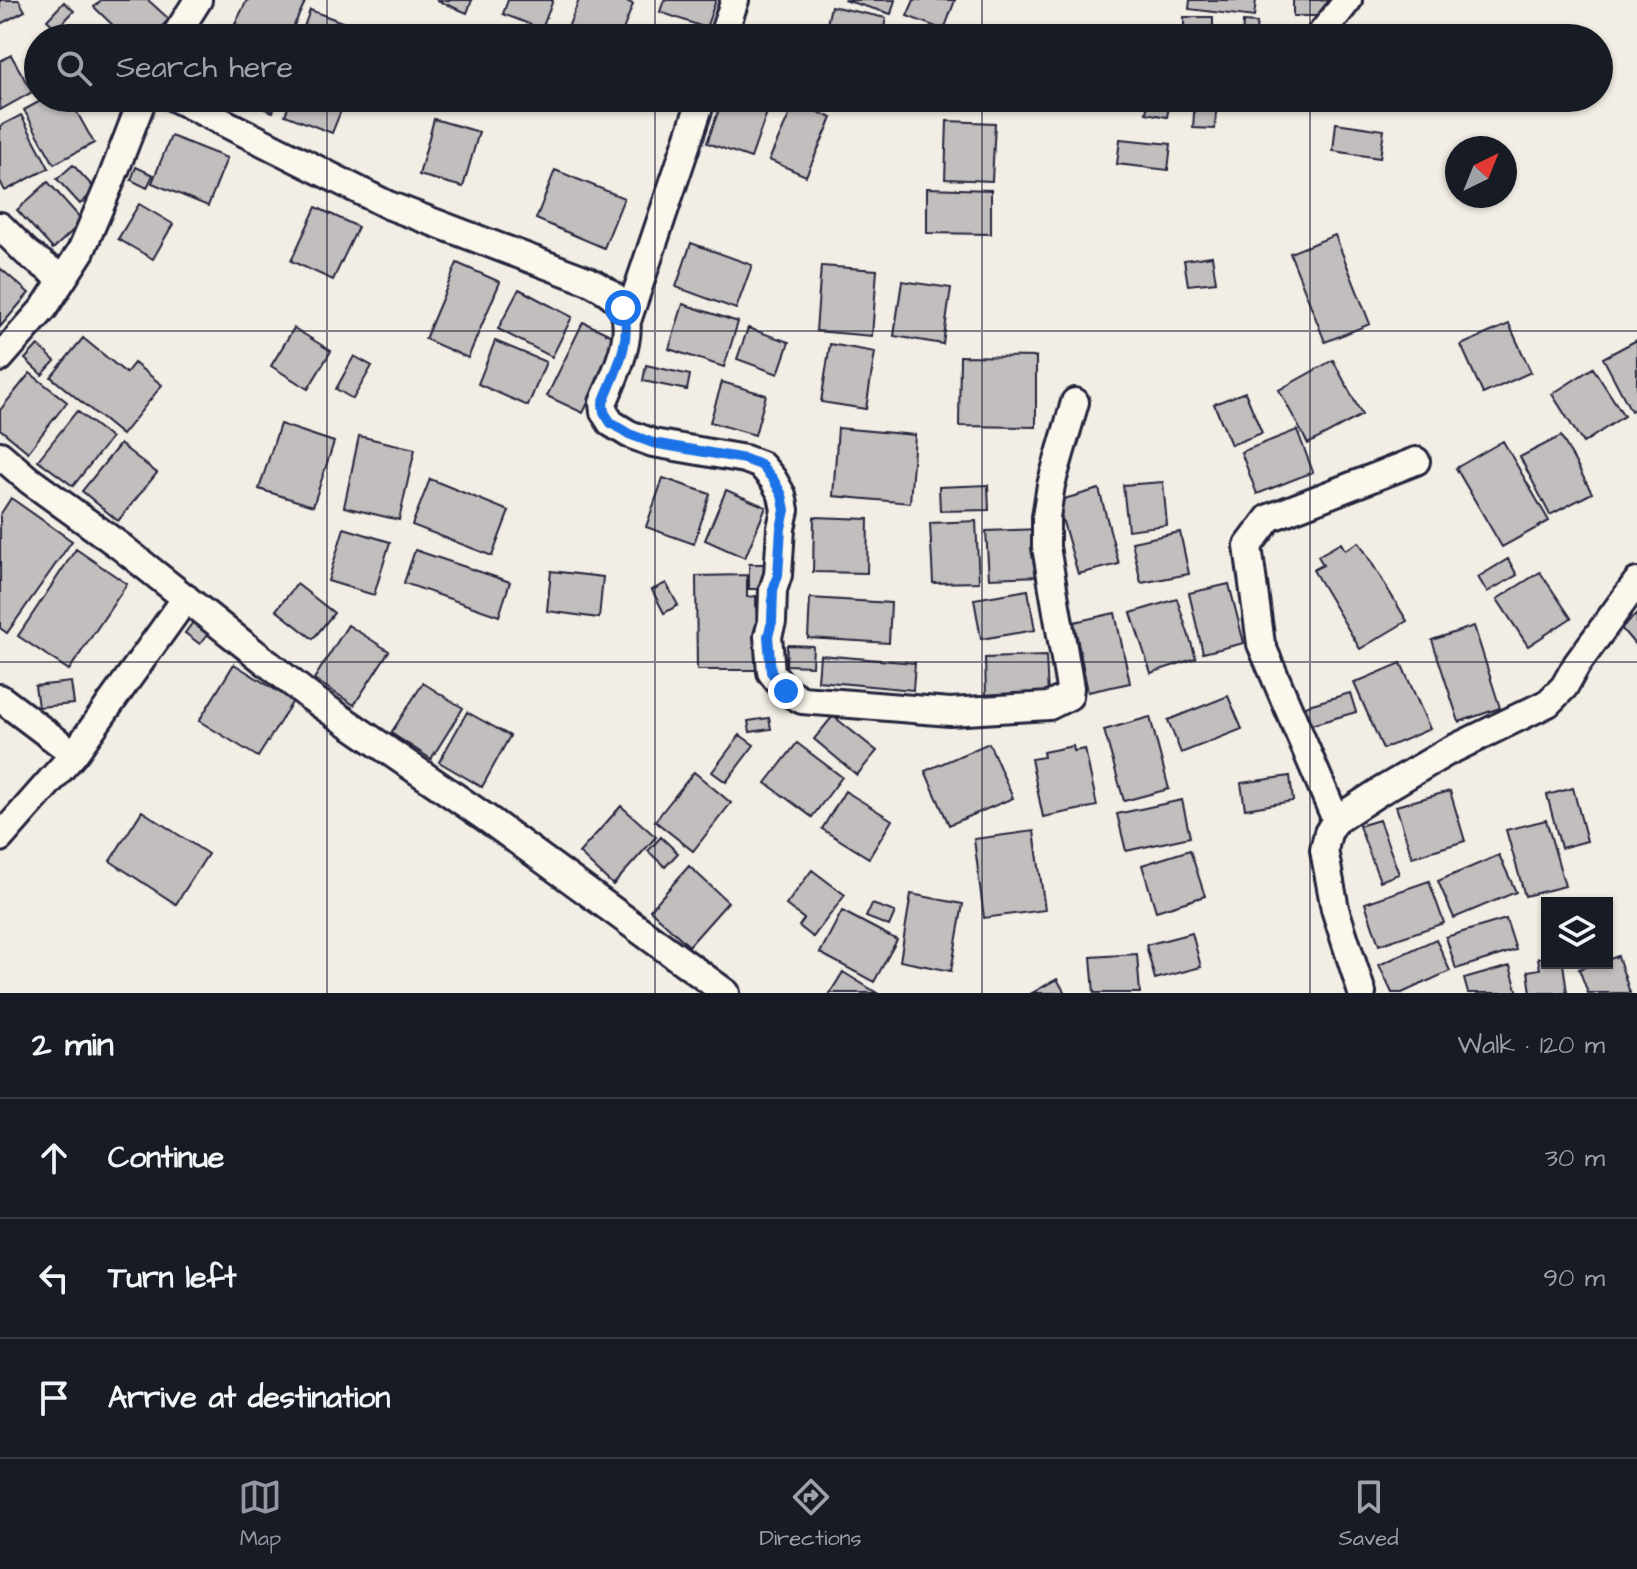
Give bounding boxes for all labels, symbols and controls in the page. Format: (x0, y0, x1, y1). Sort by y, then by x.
search box (24, 24, 1613, 112)
icon: search (52, 46, 96, 90)
text: Search here (116, 47, 293, 89)
north arrow (1445, 136, 1517, 208)
route start (605, 290, 641, 326)
route end (768, 673, 804, 709)
map controls (1541, 897, 1613, 969)
button: layers (1541, 897, 1613, 969)
text: 2 min (32, 1021, 114, 1069)
text: Walk · 120 m (1458, 1027, 1605, 1063)
icon: ahead (32, 1136, 76, 1180)
text: Continue (108, 1137, 224, 1179)
text: 30 m (1545, 1140, 1605, 1176)
icon: left (32, 1256, 76, 1300)
text: Turn left (108, 1257, 236, 1299)
text: 90 m (1543, 1260, 1605, 1296)
icon: arrive (32, 1376, 76, 1420)
text: Arrive at destination (108, 1377, 390, 1419)
tab: Map (238, 1475, 282, 1554)
tab: Directions (759, 1475, 862, 1554)
tab: Saved (1339, 1475, 1399, 1554)

